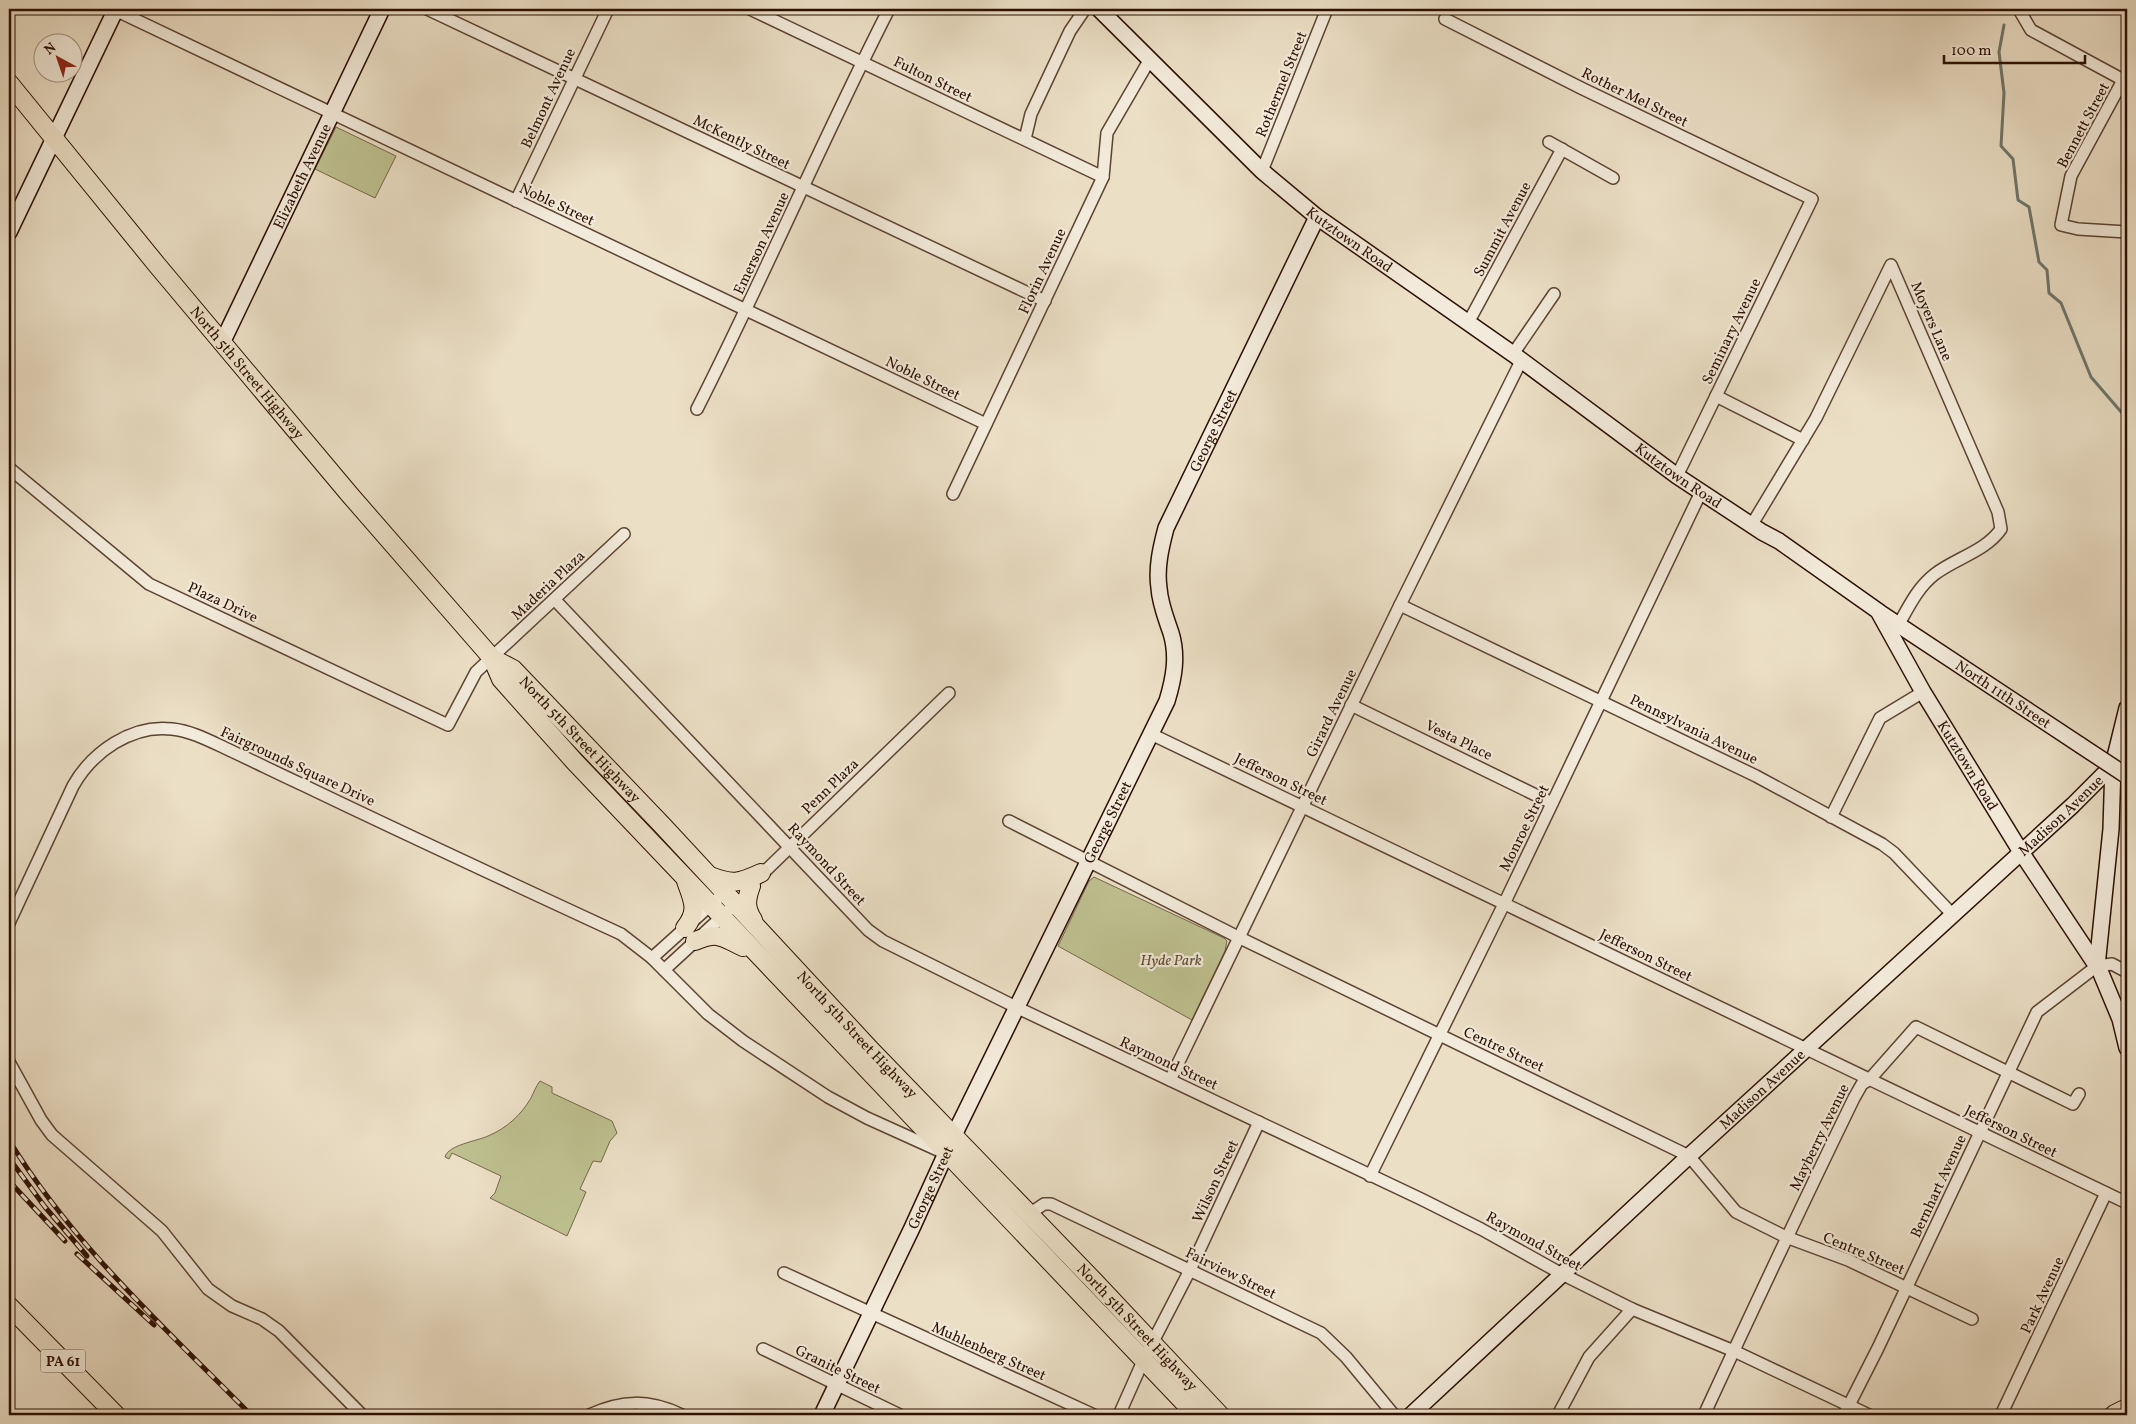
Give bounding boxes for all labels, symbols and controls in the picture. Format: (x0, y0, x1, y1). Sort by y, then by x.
street label: Rothermel Street (1252, 28, 1313, 141)
north arrow (32, 32, 82, 82)
scale bar (1944, 32, 2085, 64)
text: N (41, 39, 61, 60)
text: 100 m (1951, 41, 1991, 62)
street label: Belmont Avenue (517, 45, 582, 152)
street label: Fulton Street (889, 52, 975, 108)
street label: Rother Mel Street (1578, 63, 1691, 133)
street label: Bennett Street (2053, 79, 2116, 172)
street label: McKently Street (689, 111, 793, 176)
street label: Elizabeth Avenue (269, 121, 338, 233)
street label: Summit Avenue (1469, 178, 1537, 281)
street label: Noble Street (515, 179, 597, 232)
street label: Emerson Avenue (729, 189, 795, 298)
street label: Kutztown Road (1301, 203, 1396, 279)
street label: Florin Avenue (1014, 225, 1072, 318)
street label: Seminary Avenue (1698, 275, 1767, 388)
street label: Moyers Lane (1905, 279, 1957, 364)
street label: North 5th Street Highway (184, 302, 308, 445)
street label: Noble Street (881, 352, 963, 407)
street label: George Street (1186, 386, 1244, 476)
street label: Kutztown Road (1630, 439, 1725, 515)
street label: Maderia Plaza (508, 546, 591, 626)
street label: Plaza Drive (184, 578, 261, 629)
street label: North 11th Street (1950, 656, 2054, 735)
street label: Girard Avenue (1302, 666, 1363, 761)
street label: North 5th Street Highway (513, 672, 645, 808)
street label: Pennsylvania Avenue (1626, 690, 1761, 771)
street label: Vesta Place (1421, 716, 1496, 767)
street label: Kutztown Road (1931, 717, 2002, 815)
street label: Fairgrounds Square Drive (217, 722, 378, 813)
street label: Jefferson Street (1230, 749, 1330, 812)
street label: Penn Plaza (798, 754, 864, 820)
street label: Madison Avenue (2014, 771, 2109, 862)
street label: George Street (1080, 778, 1138, 868)
street label: Monroe Street (1495, 782, 1555, 876)
street label: Raymond Street (782, 819, 870, 911)
street label: Jefferson Street (1595, 925, 1695, 988)
park label: Hyde Park (1140, 951, 1202, 972)
street label: North 5th Street Highway (791, 967, 922, 1104)
street label: Centre Street (1460, 1022, 1547, 1078)
street label: Raymond Street (1116, 1032, 1221, 1096)
street label: Madison Avenue (1715, 1045, 1811, 1135)
street label: Mayberry Avenue (1785, 1081, 1855, 1195)
street label: Jefferson Street (1960, 1101, 2060, 1164)
street label: Bernhart Avenue (1906, 1132, 1972, 1242)
street label: Wilson Street (1188, 1137, 1245, 1227)
street label: George Street (904, 1143, 960, 1233)
street label: Raymond Street (1482, 1207, 1585, 1277)
street label: Centre Street (1819, 1228, 1907, 1281)
street label: Fairview Street (1181, 1243, 1279, 1305)
street label: Park Avenue (2016, 1254, 2070, 1338)
street label: North 5th Street Highway (1071, 1260, 1202, 1397)
street label: Muhlenberg Street (928, 1318, 1049, 1387)
street label: Granite Street (791, 1341, 884, 1400)
road number: PA 61 (40, 1350, 86, 1372)

